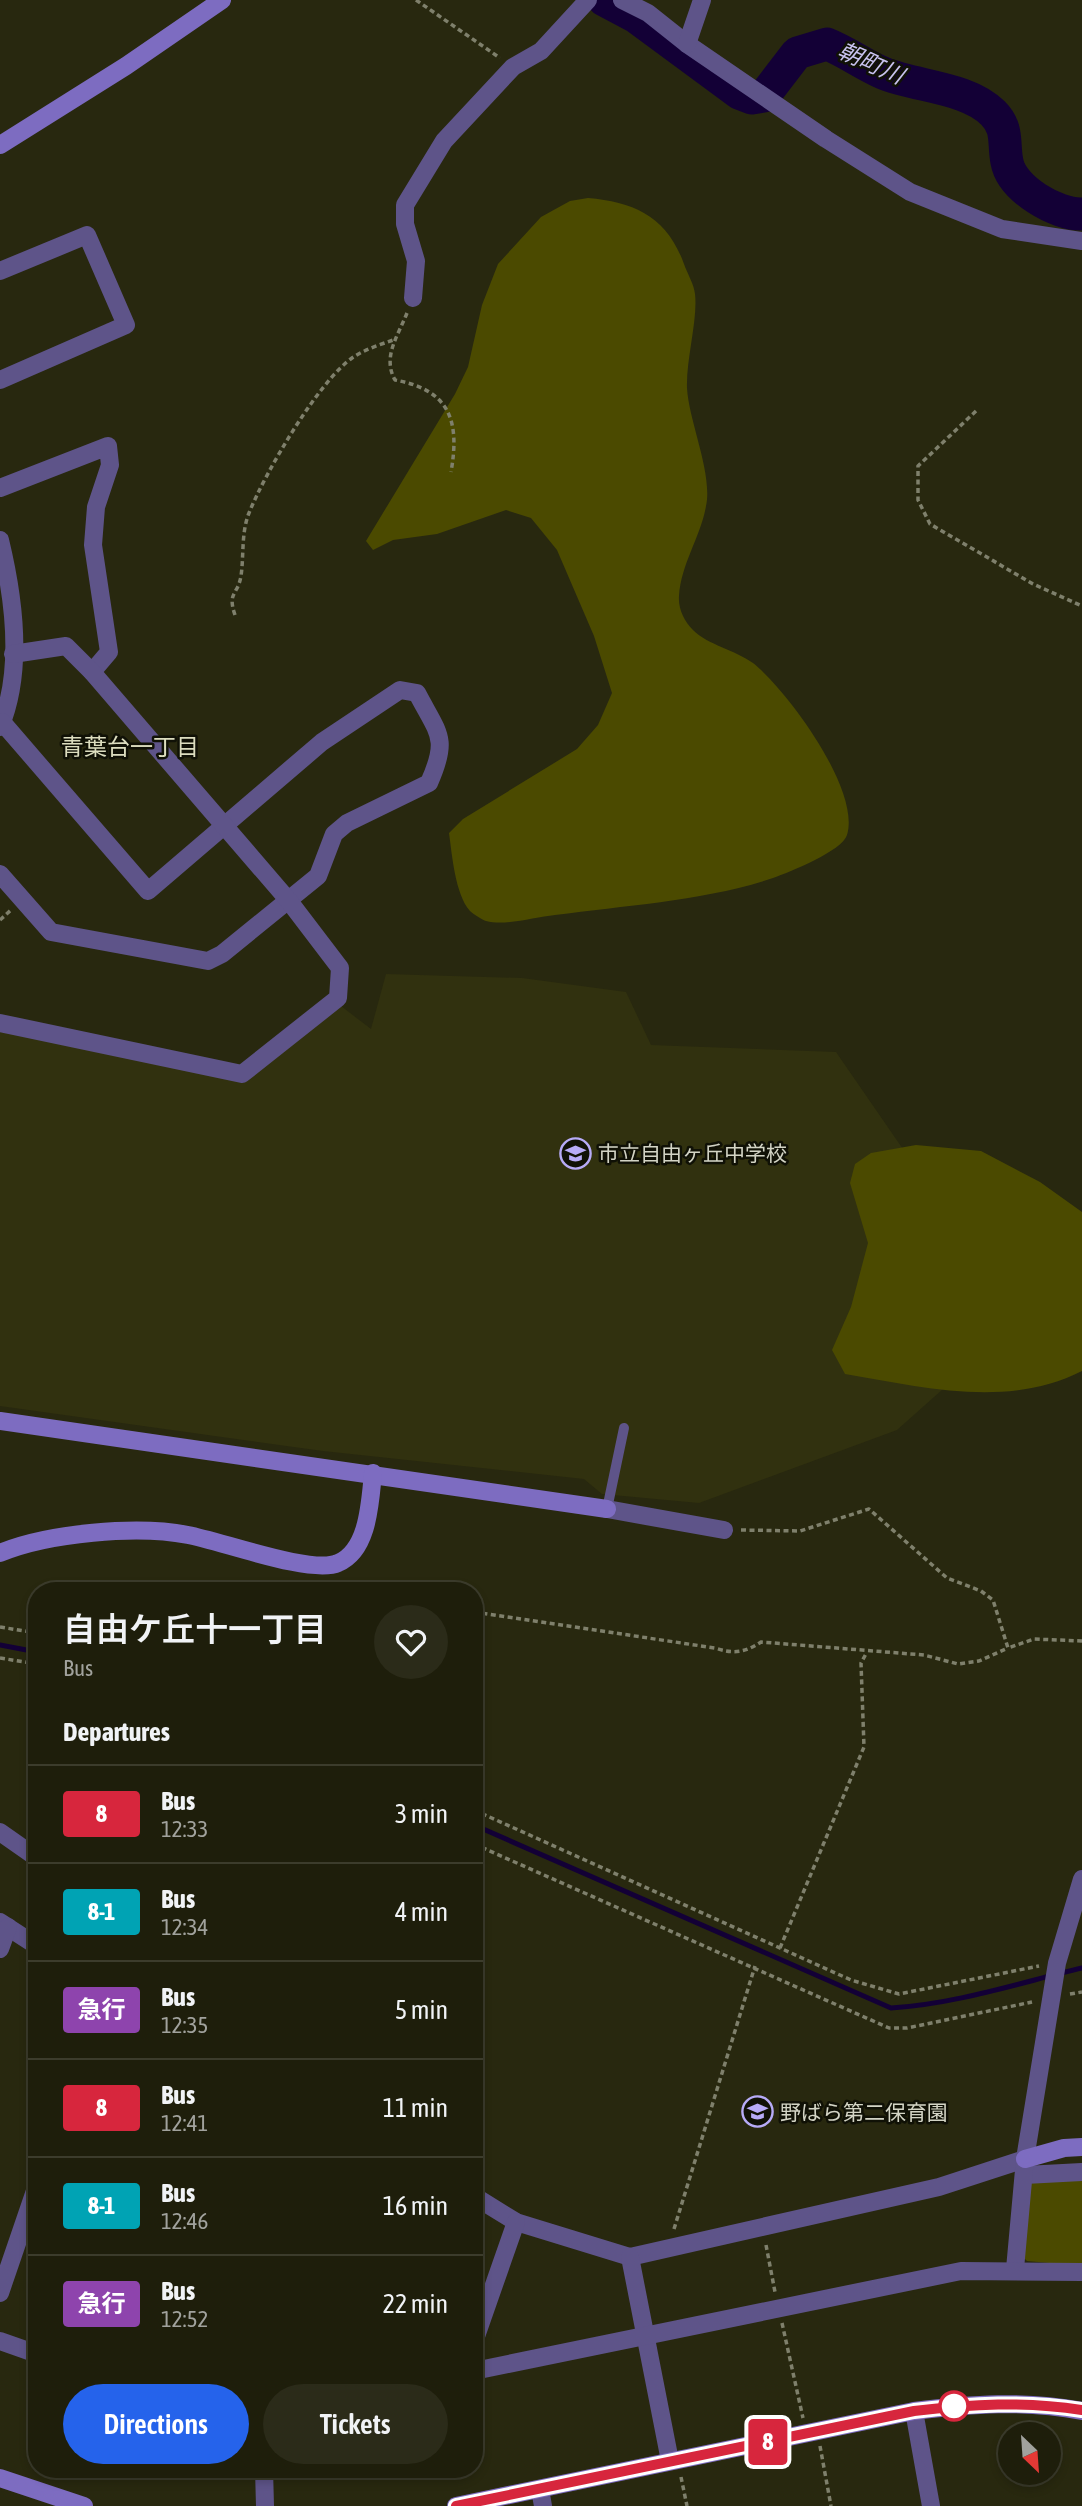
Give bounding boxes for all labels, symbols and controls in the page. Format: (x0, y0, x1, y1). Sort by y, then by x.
water label: 朝町川 (834, 37, 911, 90)
district label: 青葉台一丁目 (61, 734, 199, 760)
school or university icon: 市立自由ヶ丘中学校 (558, 1136, 592, 1170)
place label: 市立自由ヶ丘中学校 (598, 1141, 787, 1165)
button: heart (374, 1605, 448, 1679)
text: 自由ケ丘十一丁目 (63, 1610, 327, 1648)
text: Bus (63, 1655, 93, 1681)
text: Departures (63, 1717, 170, 1747)
text: Bus (161, 1786, 195, 1816)
text: 3 min (395, 1799, 448, 1829)
text: 8 (96, 1800, 107, 1827)
text: 12:33 (161, 1816, 208, 1842)
text: Bus (161, 1884, 195, 1914)
text: 4 min (395, 1897, 448, 1927)
text: 8-1 (88, 1898, 115, 1925)
text: 12:34 (161, 1914, 208, 1940)
text: Bus (161, 1982, 195, 2012)
text: 5 min (395, 1995, 448, 2025)
text: 急行 (78, 1996, 126, 2023)
text: 12:35 (161, 2012, 208, 2038)
text: Bus (161, 2080, 195, 2110)
text: 11 min (383, 2093, 448, 2123)
text: 8 (96, 2094, 107, 2121)
school or university icon: 野ばら第二保育園 (740, 2095, 774, 2129)
place label: 野ばら第二保育園 (780, 2100, 948, 2124)
text: 12:41 (161, 2110, 208, 2136)
text: Bus (161, 2178, 195, 2208)
text: 16 min (383, 2191, 448, 2221)
text: 8-1 (88, 2192, 115, 2219)
text: 12:46 (161, 2208, 208, 2234)
text: Bus (161, 2276, 195, 2306)
text: 22 min (383, 2289, 448, 2319)
text: 急行 (78, 2290, 126, 2317)
text: 12:52 (161, 2306, 208, 2332)
button: Directions (63, 2384, 249, 2464)
button: Tickets (263, 2384, 448, 2464)
unlabelled marker (939, 2391, 969, 2421)
line badge: 8 (745, 2419, 791, 2465)
north arrow (998, 2422, 1060, 2485)
map controls (998, 2422, 1061, 2485)
text: 8 (762, 2428, 774, 2455)

